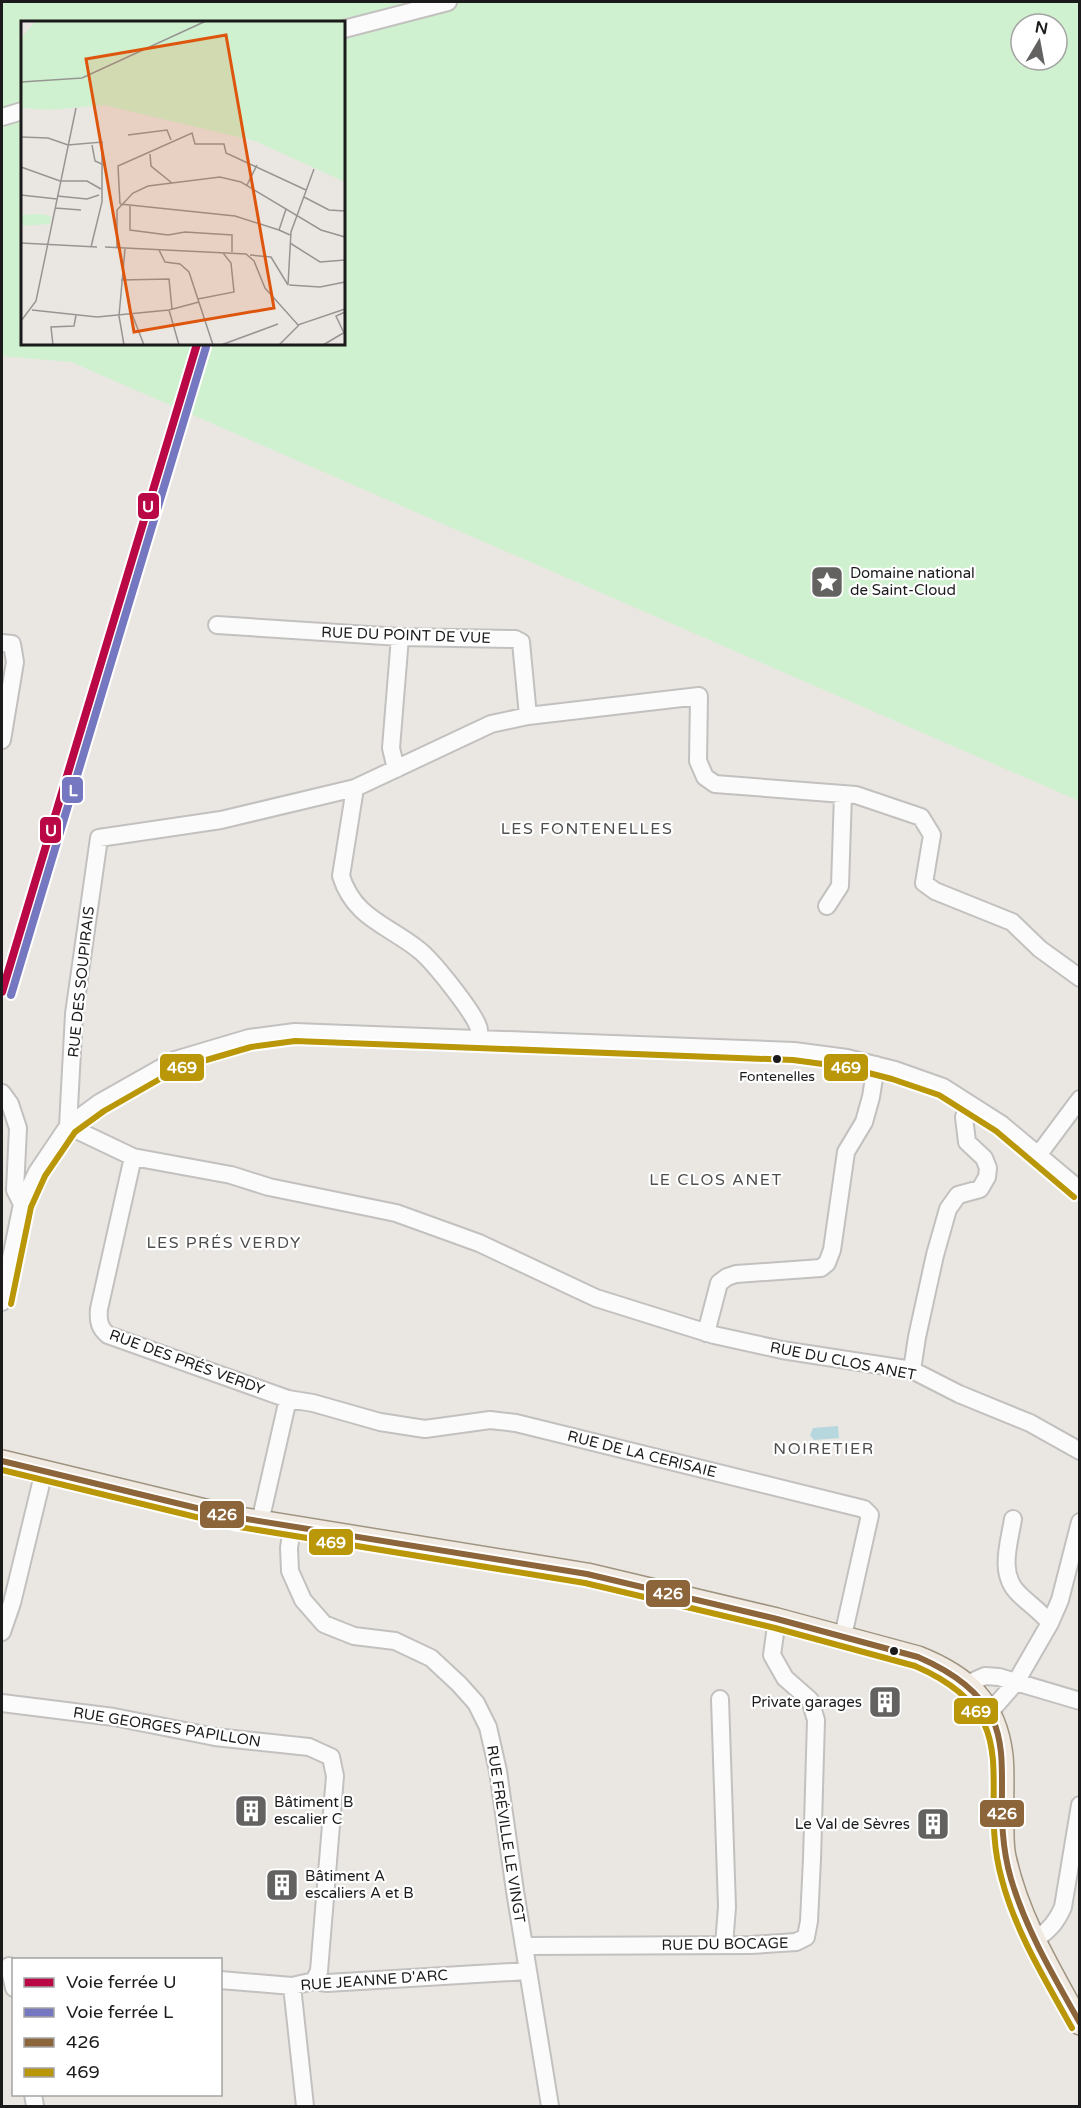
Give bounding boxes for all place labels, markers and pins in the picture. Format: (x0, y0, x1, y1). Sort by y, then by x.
place icon: Domaine national de Saint-Cloud (809, 564, 845, 600)
place label: Domaine national de Saint-Cloud (850, 564, 975, 599)
marker: Fontenelles (771, 1053, 783, 1065)
place label: Fontenelles (739, 1068, 815, 1085)
unlabelled marker (888, 1645, 900, 1657)
building icon: Private garages (867, 1684, 903, 1720)
place label: Private garages (751, 1693, 862, 1711)
building icon: Bâtiment B escalier C (233, 1793, 269, 1829)
place label: Bâtiment B escalier C (274, 1793, 353, 1828)
building icon: Le Val de Sèvres (915, 1806, 951, 1842)
place label: Le Val de Sèvres (795, 1815, 910, 1833)
building icon: Bâtiment A escaliers A et B (264, 1867, 300, 1903)
place label: Bâtiment A escaliers A et B (305, 1867, 414, 1902)

